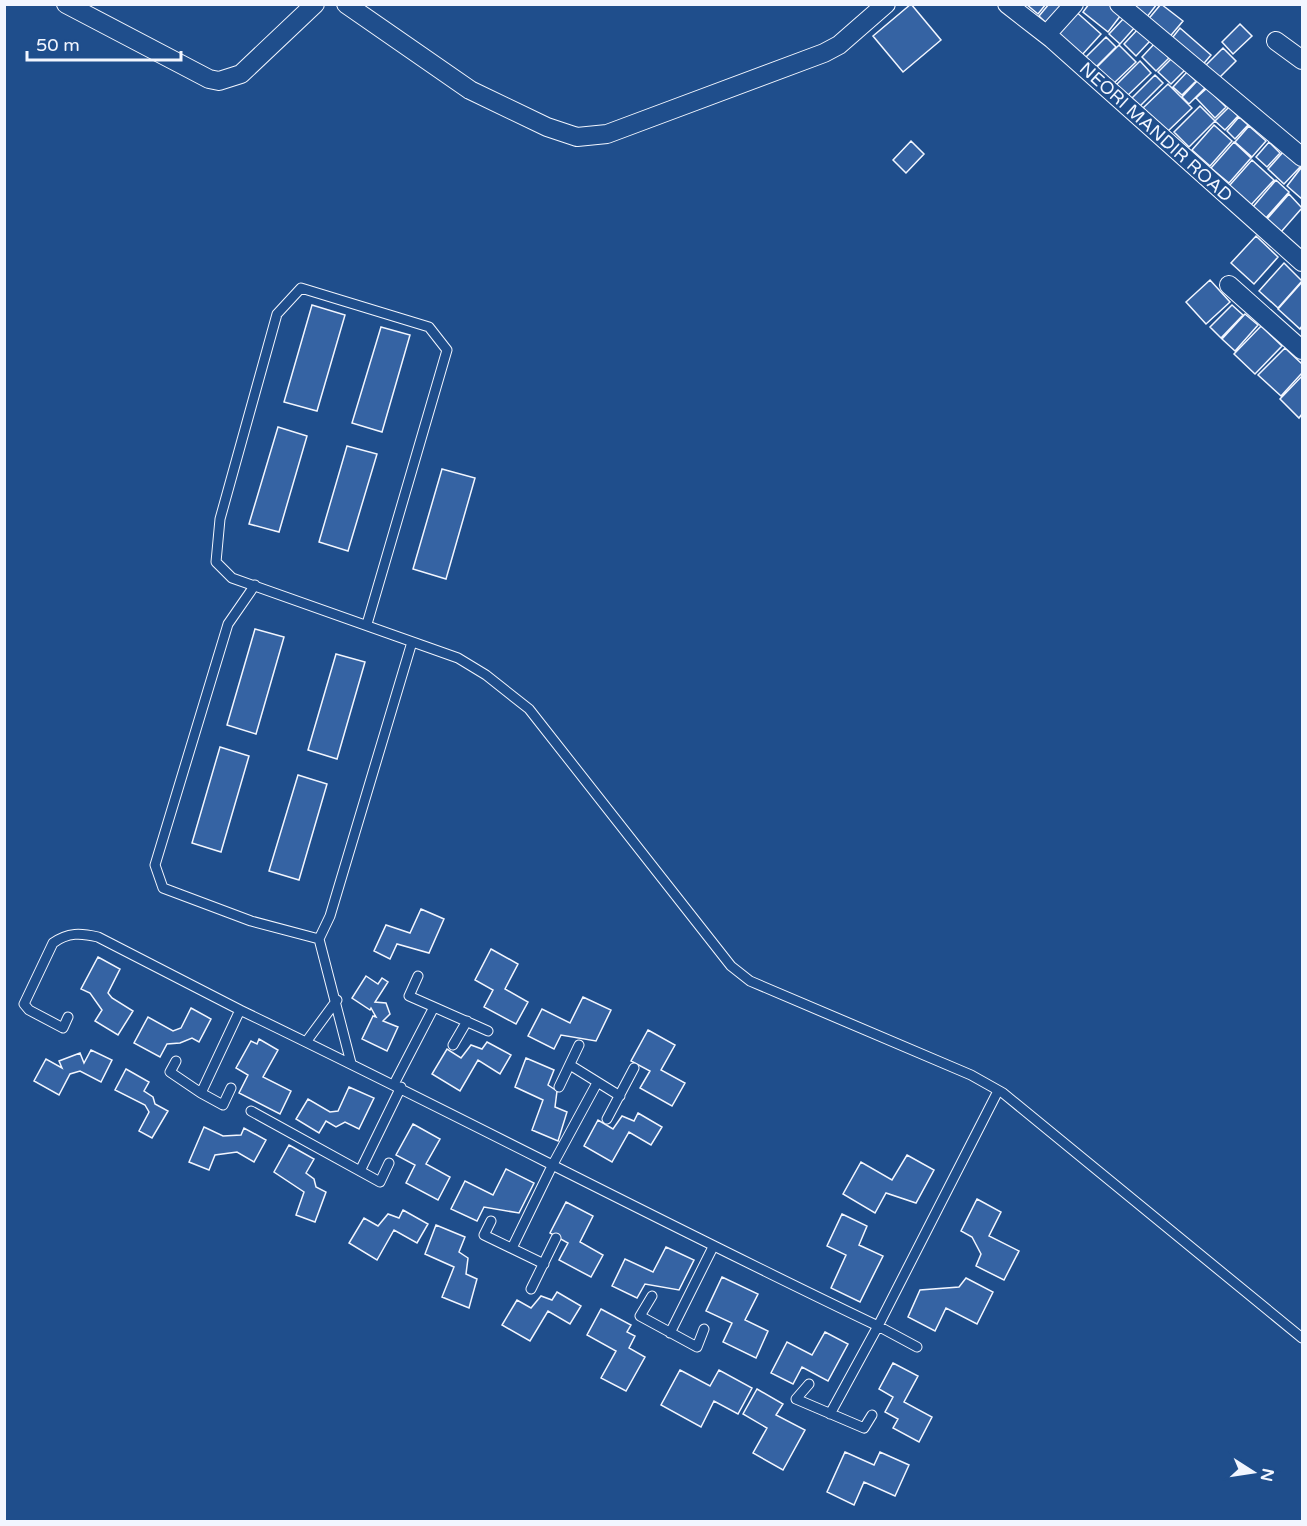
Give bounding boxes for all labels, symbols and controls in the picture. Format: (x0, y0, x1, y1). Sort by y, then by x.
scale bar (27, 24, 182, 62)
text: 50 m (36, 34, 80, 56)
street label: NEORI MANDIR ROAD (1075, 57, 1237, 207)
north arrow (1223, 1442, 1283, 1502)
text: N (1256, 1467, 1278, 1483)

